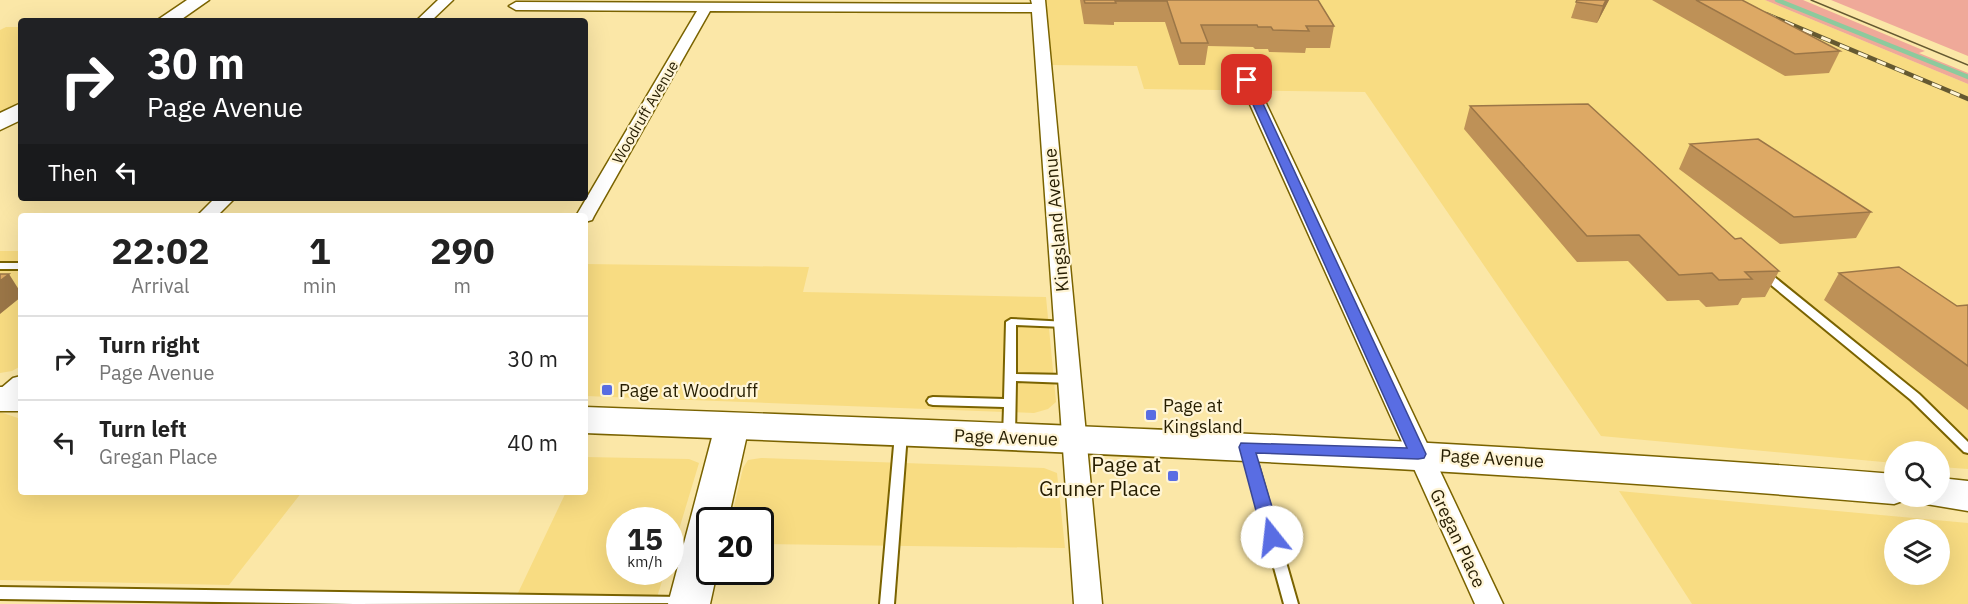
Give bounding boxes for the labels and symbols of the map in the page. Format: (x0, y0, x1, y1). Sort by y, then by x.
pin (1221, 54, 1272, 105)
street label: Woodruff Avenue (608, 57, 682, 167)
street label: Kingsland Avenue (1038, 147, 1074, 293)
place label: Page at Woodruff (619, 379, 758, 402)
marker: Page at Woodruff (600, 383, 614, 397)
place label: Page at Kingsland (1163, 394, 1243, 438)
marker: Page at Kingsland (1144, 408, 1158, 422)
street label: Page Avenue (954, 424, 1058, 450)
street label: Page Avenue (1439, 444, 1545, 472)
place label: Page at Gruner Place (1039, 450, 1161, 502)
marker: Page at Gruner Place (1166, 469, 1180, 483)
street label: Gregan Place (1425, 485, 1491, 591)
position arrow (1240, 505, 1304, 569)
speed limit sign: 20 (696, 507, 774, 585)

